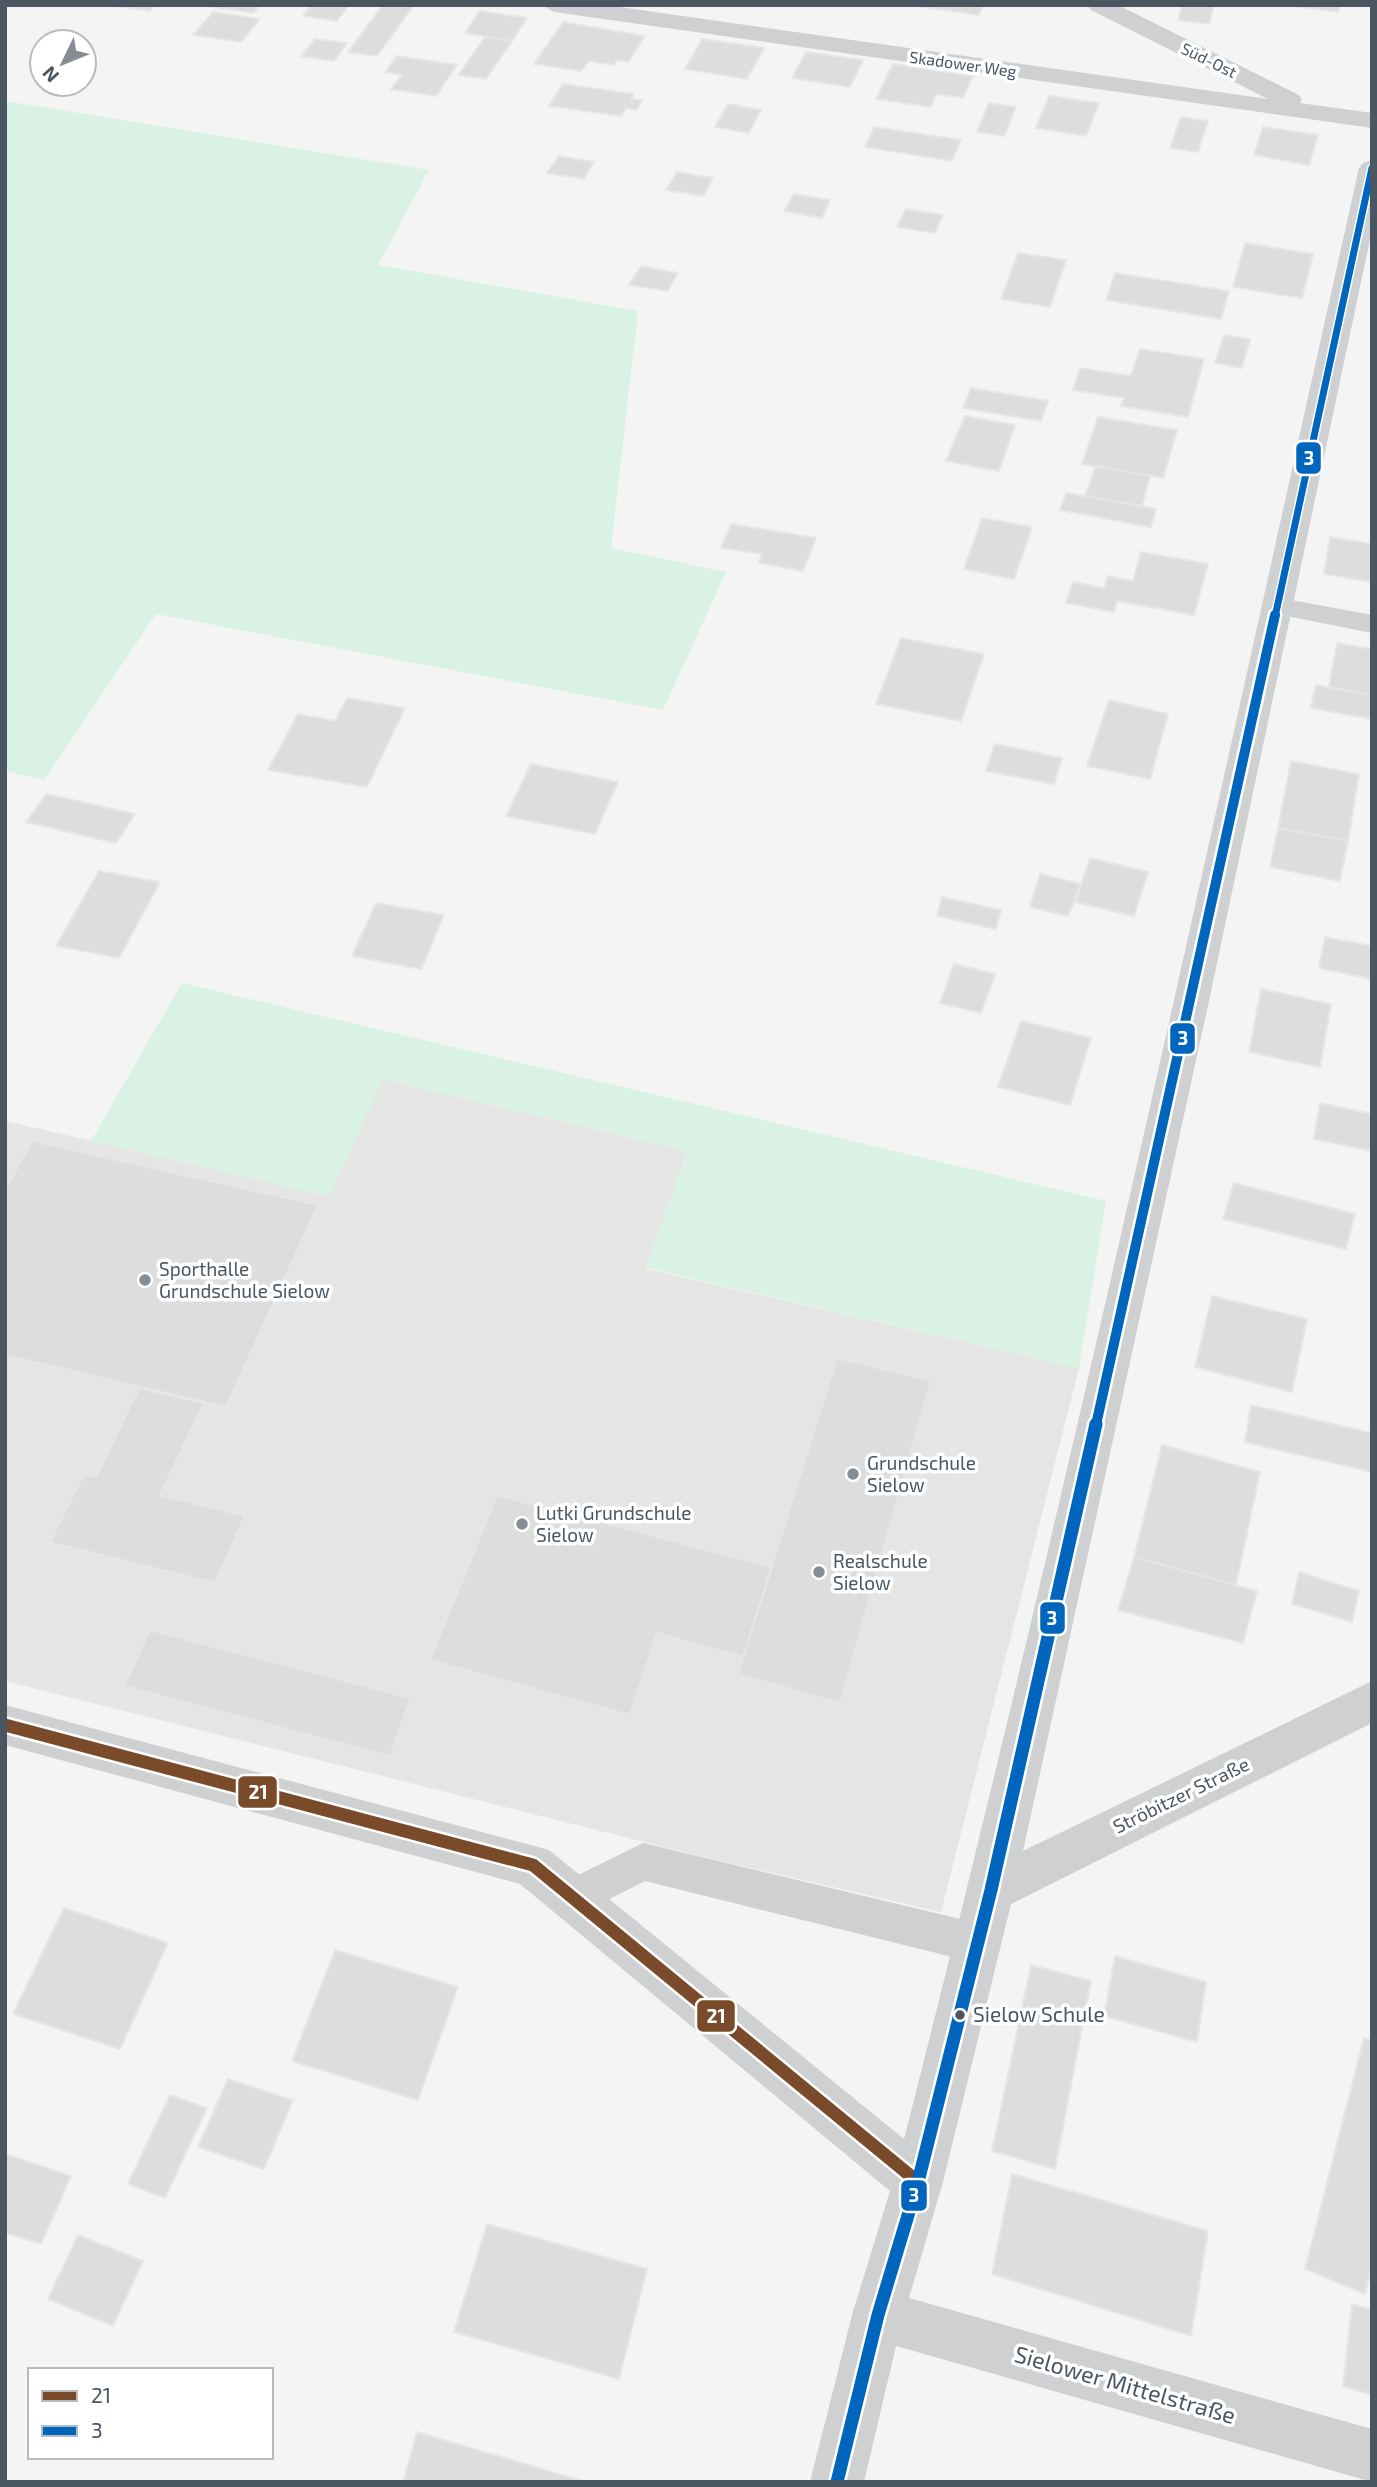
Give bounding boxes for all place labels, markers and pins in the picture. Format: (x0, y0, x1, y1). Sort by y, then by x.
place label: Sporthalle Grundschule Sielow (159, 1257, 330, 1302)
marker: Sporthalle Grundschule Sielow (137, 1272, 153, 1288)
place label: Grundschule Sielow (867, 1451, 976, 1496)
marker: Grundschule Sielow (845, 1466, 861, 1482)
place label: Lutki Grundschule Sielow (536, 1501, 691, 1546)
marker: Lutki Grundschule Sielow (514, 1516, 530, 1532)
place label: Realschule Sielow (833, 1549, 928, 1594)
marker: Realschule Sielow (811, 1564, 827, 1580)
place label: Sielow Schule (973, 2001, 1105, 2026)
marker: Sielow Schule (953, 2008, 967, 2022)

